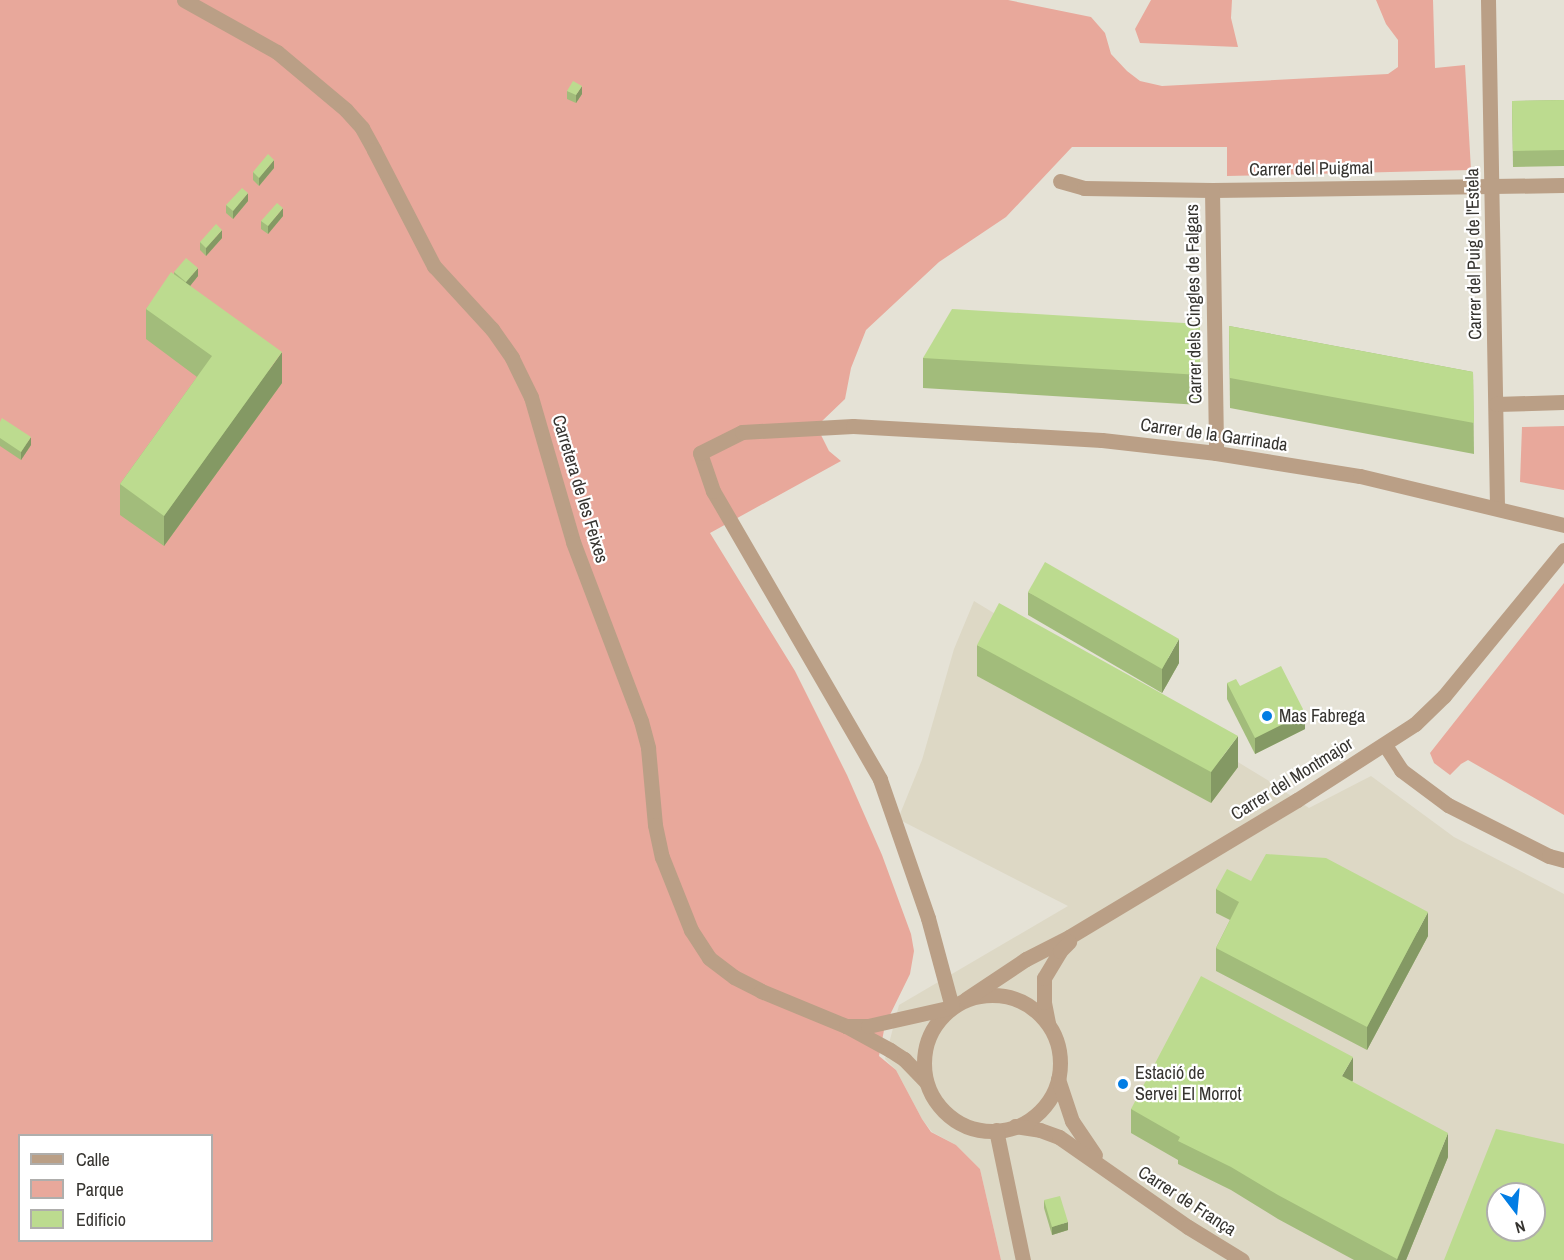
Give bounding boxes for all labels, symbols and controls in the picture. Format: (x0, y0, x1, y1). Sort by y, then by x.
street label: Carrer del Puigmal (1249, 157, 1373, 181)
street label: Carrer del Puig de l'Estela (1462, 168, 1486, 340)
street label: Carrer dels Cingles de Falgars (1181, 204, 1207, 404)
street label: Carretera de les Feixes (547, 412, 613, 566)
street label: Carrer de la Garrinada (1139, 414, 1289, 456)
place label: Mas Fabrega (1279, 705, 1365, 727)
marker: Mas Fabrega (1260, 709, 1274, 723)
street label: Carrer del Montmajor (1227, 733, 1357, 825)
place label: Estació de Servei El Morrot (1135, 1063, 1242, 1106)
marker: Estació de Servei El Morrot (1116, 1077, 1130, 1091)
legend (18, 1134, 213, 1242)
text: Calle (76, 1147, 110, 1172)
street label: Carrer de França (1134, 1161, 1240, 1241)
text: Parque (76, 1177, 124, 1202)
north arrow (1486, 1182, 1546, 1242)
text: Edificio (76, 1207, 126, 1232)
text: N (1513, 1215, 1528, 1239)

